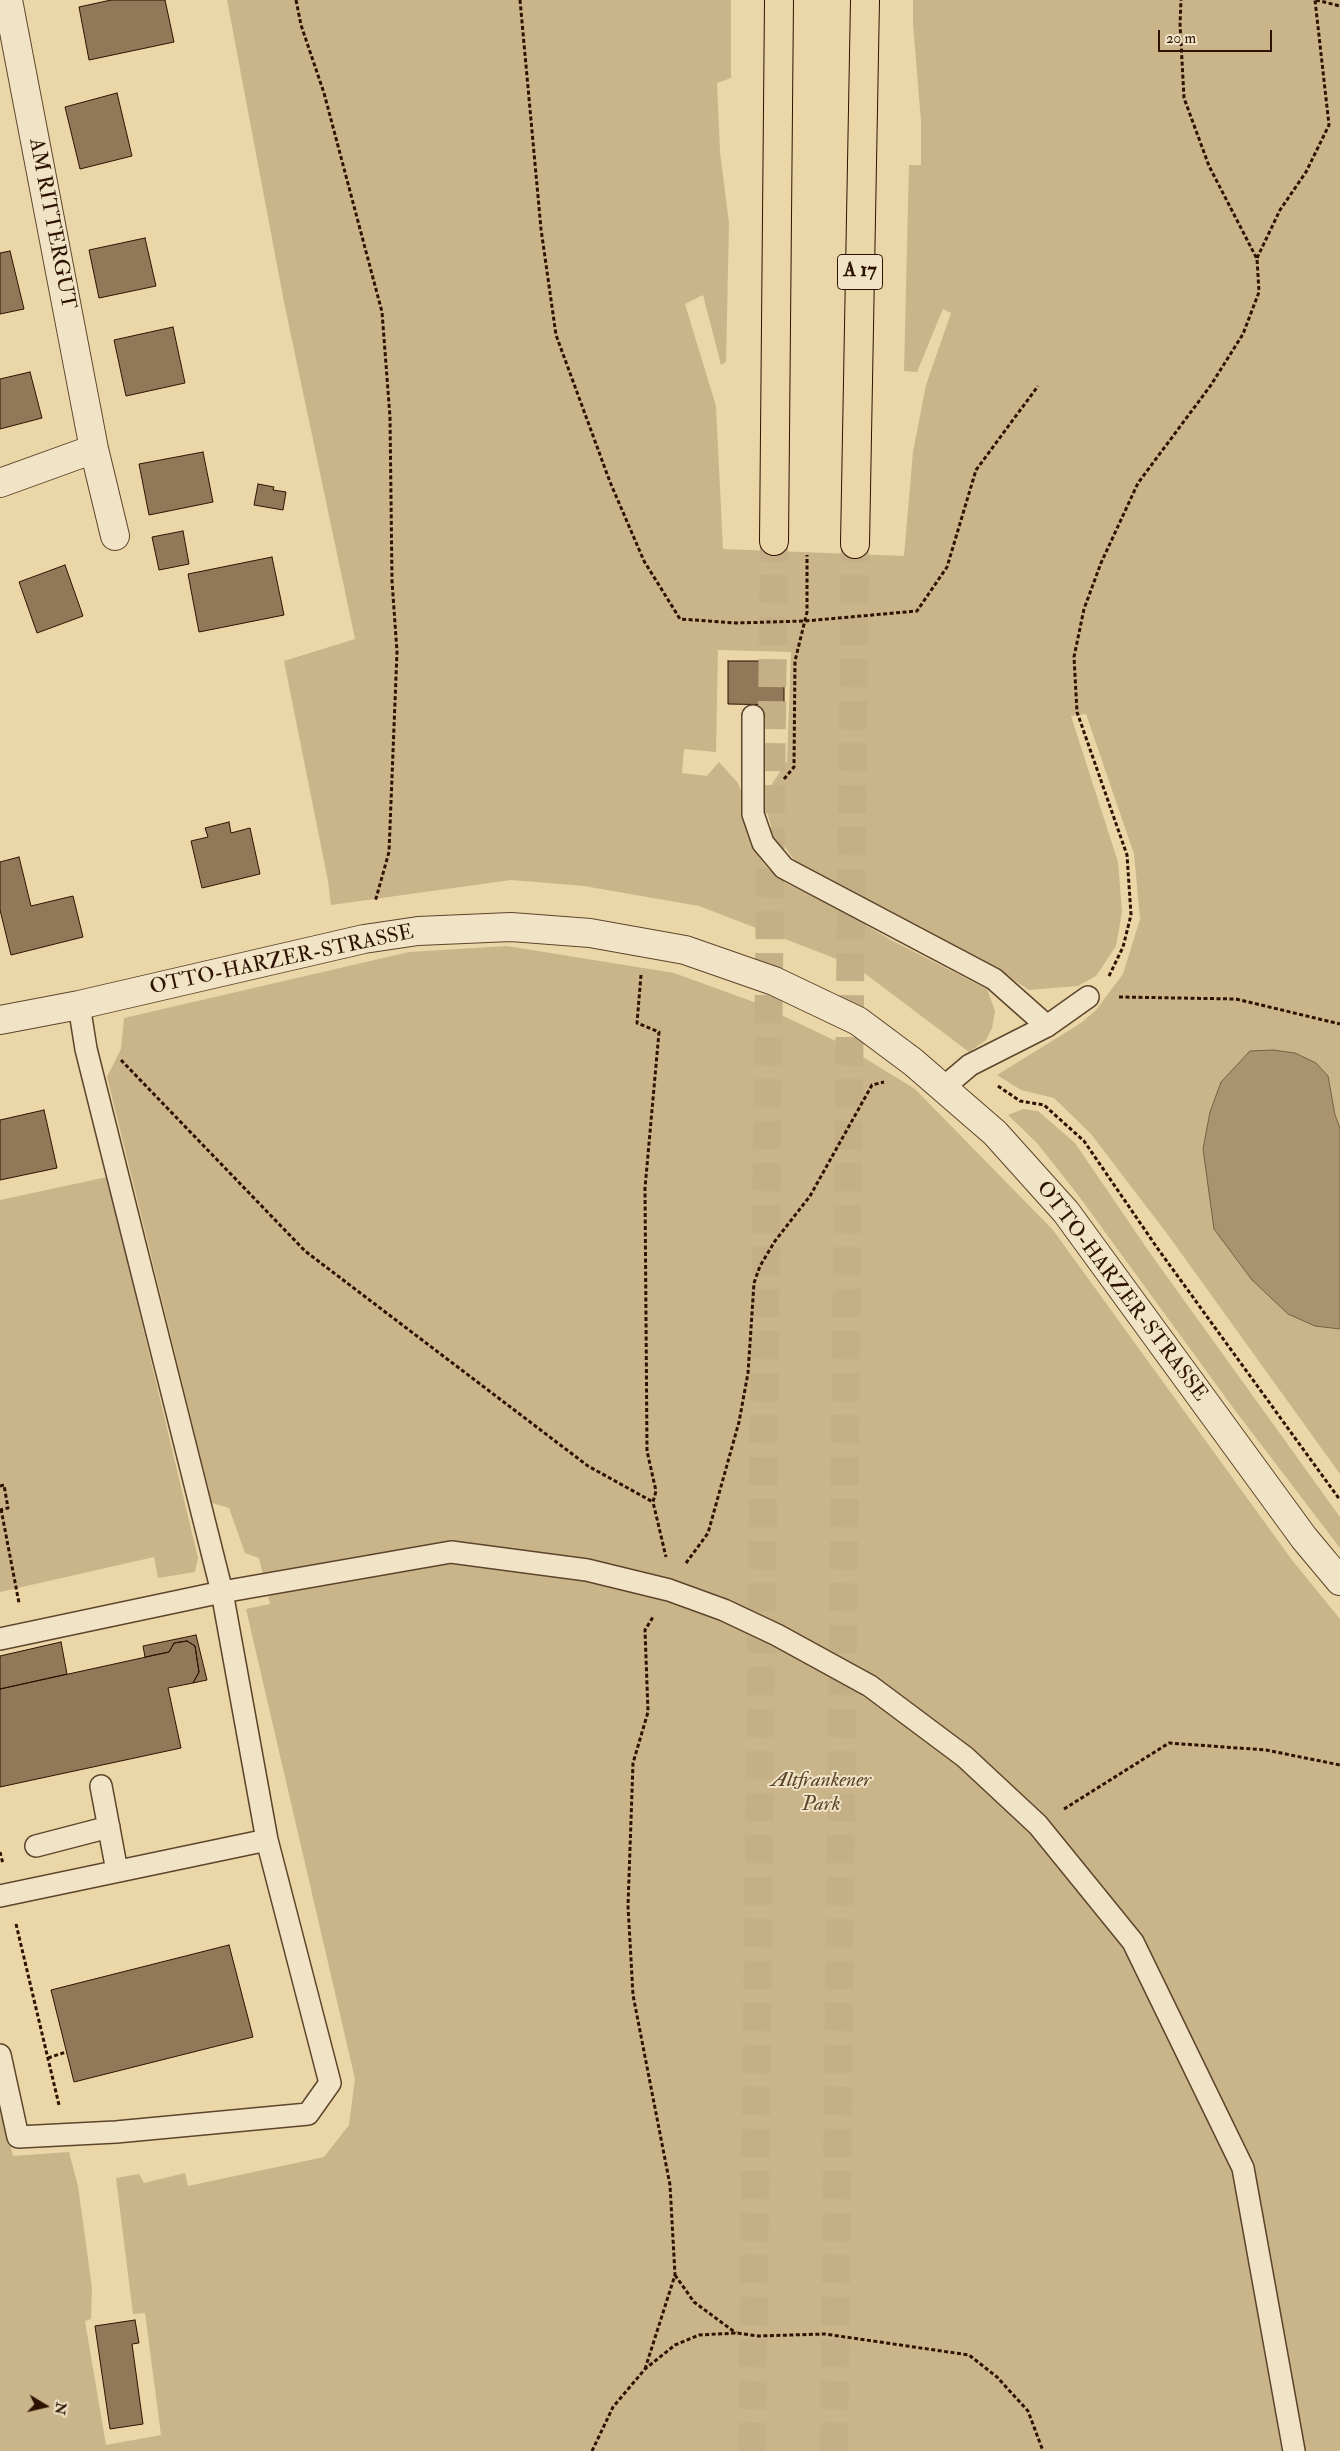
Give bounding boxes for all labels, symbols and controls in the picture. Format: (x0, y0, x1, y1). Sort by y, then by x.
scale bar (1160, 20, 1274, 52)
text: 20 m (1166, 29, 1196, 48)
street label: AM RITTERGUT (22, 136, 80, 312)
road number: A 17 (838, 254, 882, 290)
street label: OTTO-HARZER-STRASSE (148, 921, 416, 1001)
street label: OTTO-HARZER-STRASSE (1030, 1177, 1212, 1407)
park label: Altfrankener Park (771, 1768, 871, 1818)
north arrow (20, 2381, 70, 2431)
text: N (51, 2401, 70, 2416)

